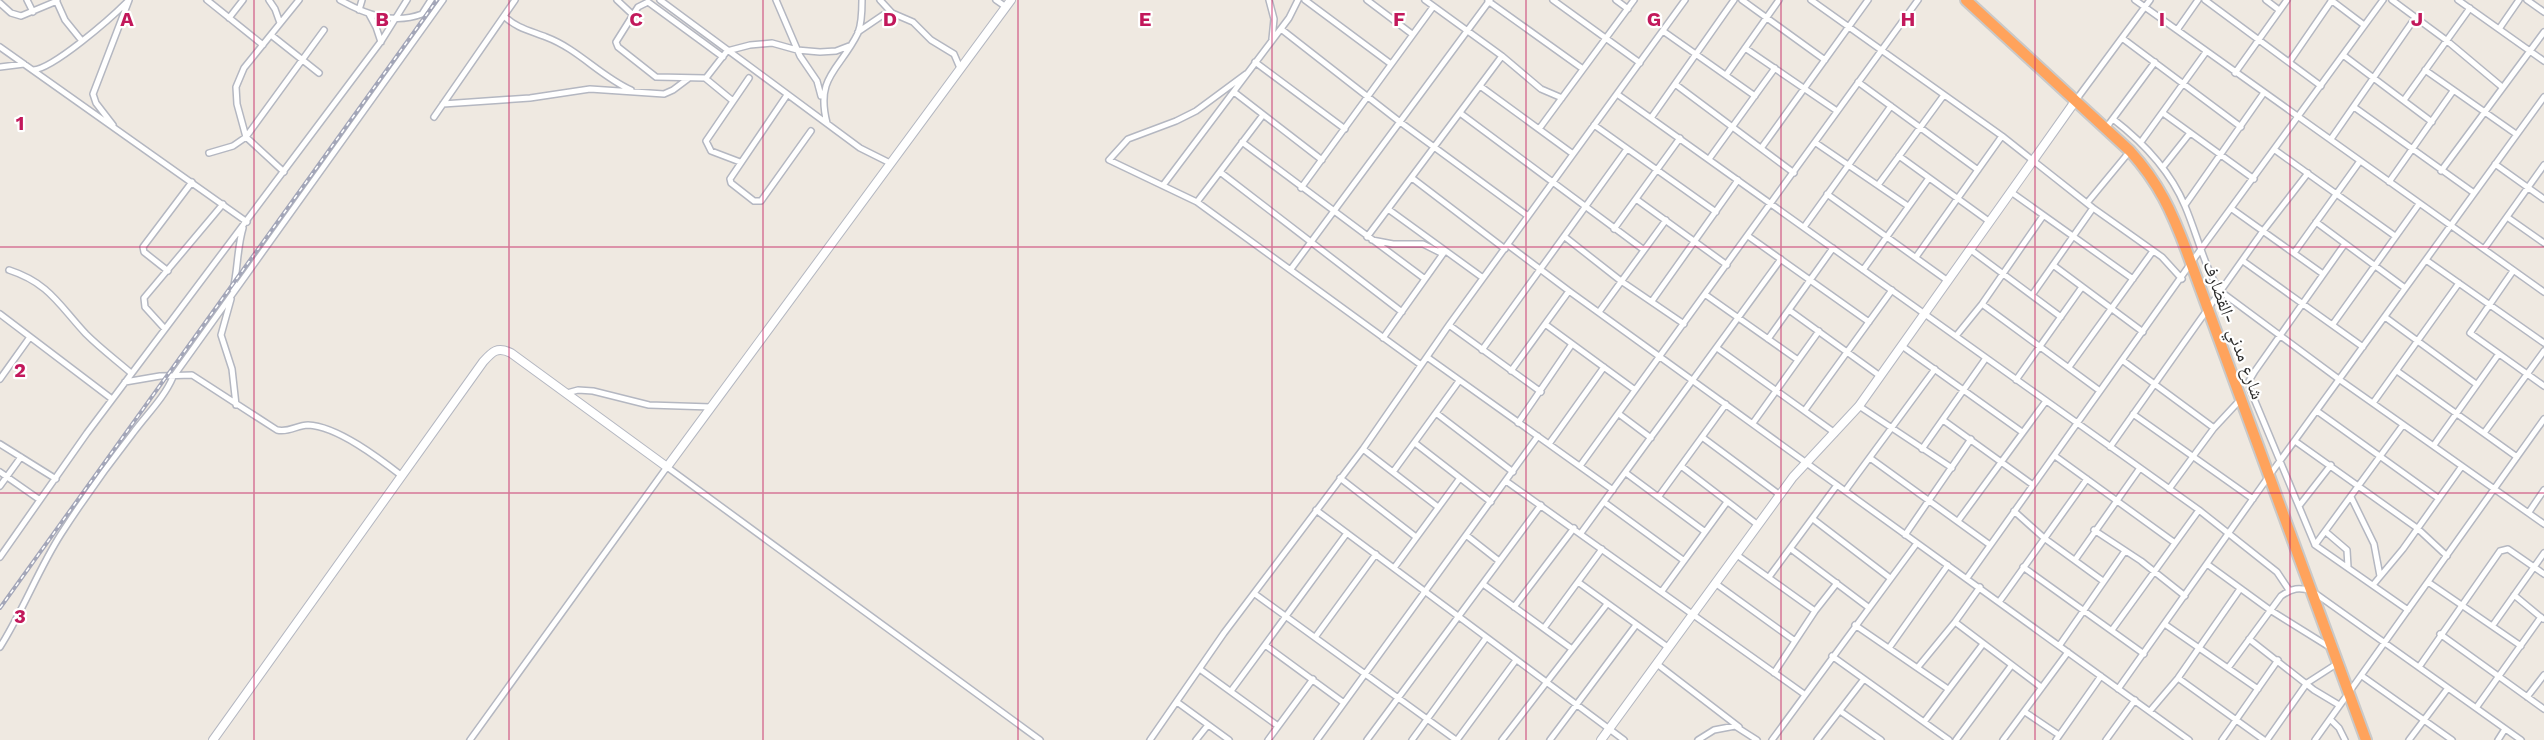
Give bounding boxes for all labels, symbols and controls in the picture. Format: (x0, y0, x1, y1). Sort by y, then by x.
text: A (120, 7, 134, 31)
text: B (375, 7, 389, 31)
text: C (629, 7, 643, 31)
text: D (883, 7, 897, 31)
text: E (1139, 7, 1151, 31)
text: F (1393, 7, 1405, 31)
text: G (1647, 7, 1661, 31)
text: H (1901, 7, 1915, 31)
text: I (2159, 7, 2165, 31)
text: J (2411, 7, 2423, 31)
text: 1 (16, 111, 24, 135)
street label: شارع مدني -القضارف (2195, 258, 2269, 404)
text: 2 (14, 358, 26, 382)
text: 3 (14, 604, 26, 628)

